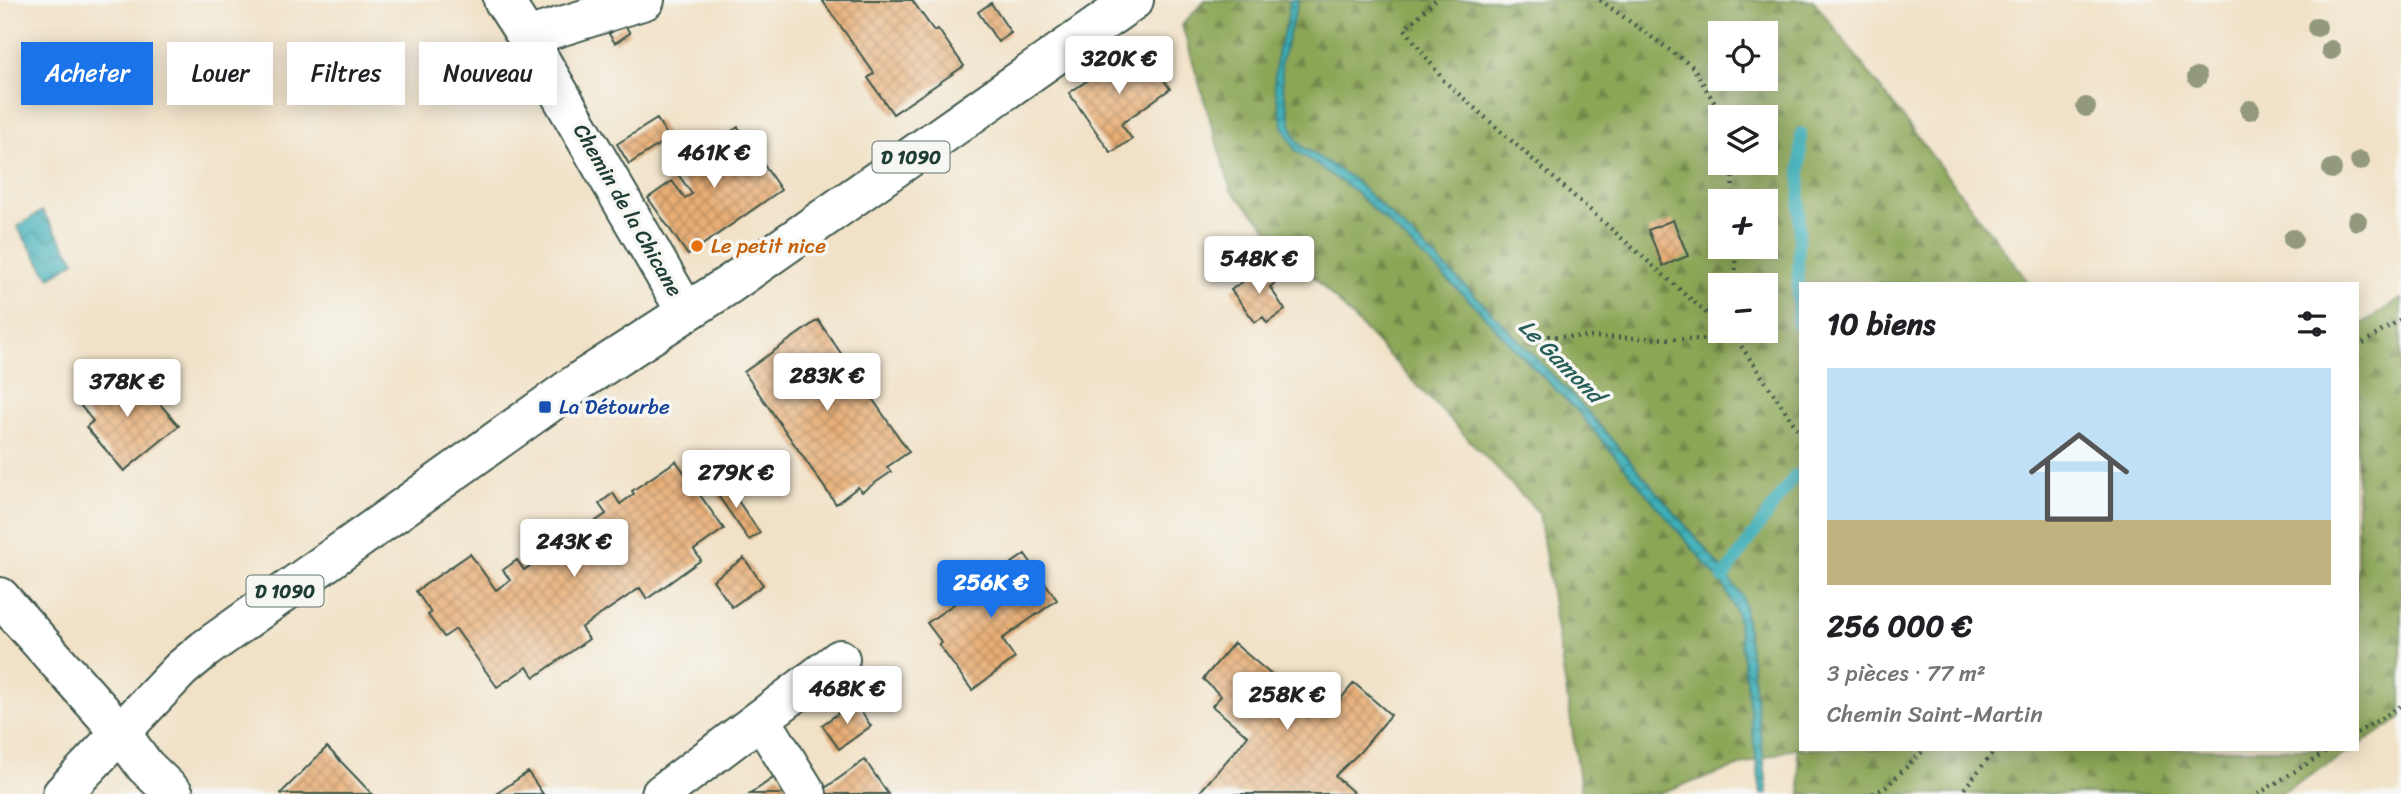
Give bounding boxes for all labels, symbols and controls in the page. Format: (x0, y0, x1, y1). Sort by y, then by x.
map controls (1708, 21, 1778, 343)
button: locate (1708, 21, 1778, 91)
pin: 320K € (1062, 36, 1176, 96)
text: 320K € (1081, 38, 1157, 79)
chip: Acheter (21, 42, 153, 105)
chip: Louer (167, 42, 273, 105)
chip: Filtres (287, 42, 405, 105)
chip: Nouveau (419, 42, 557, 105)
button: layers (1708, 105, 1778, 175)
street label: Chemin de la Chicane (563, 116, 693, 304)
pin: 461K € (657, 130, 771, 190)
text: 461K € (678, 132, 750, 173)
road number: D 1090 (872, 141, 950, 172)
button: + (1708, 189, 1778, 259)
place label: Le petit nice (711, 227, 826, 265)
pin: 548K € (1202, 236, 1316, 296)
marker: Le petit nice (689, 238, 705, 254)
text: 548K € (1220, 238, 1298, 279)
button: − (1708, 273, 1778, 343)
text: 10 biens (1827, 297, 1935, 351)
icon: filters (2293, 305, 2331, 343)
water label: Le Gamond (1508, 308, 1618, 418)
pin: 283K € (770, 354, 884, 413)
text: 283K € (789, 355, 865, 396)
pin: 378K € (70, 360, 184, 419)
text: 378K € (90, 361, 164, 402)
place label: La Détourbe (559, 388, 670, 426)
marker: La Détourbe (537, 399, 553, 415)
icon: home (2016, 414, 2142, 540)
pin: 279K € (679, 450, 793, 510)
text: 279K € (698, 452, 774, 493)
pin: 243K € (517, 520, 631, 579)
text: 243K € (536, 521, 612, 562)
pin: 256K € (934, 560, 1048, 620)
text: 256K € (953, 562, 1029, 603)
road number: D 1090 (246, 576, 324, 606)
text: 256 000 € (1827, 599, 1972, 653)
text: 3 pièces · 77 m² (1827, 653, 1986, 694)
pin: 468K € (790, 666, 904, 726)
text: 468K € (809, 668, 885, 709)
pin: 258K € (1230, 672, 1344, 732)
text: 258K € (1249, 674, 1325, 715)
text: Chemin Saint-Martin (1827, 694, 2043, 735)

